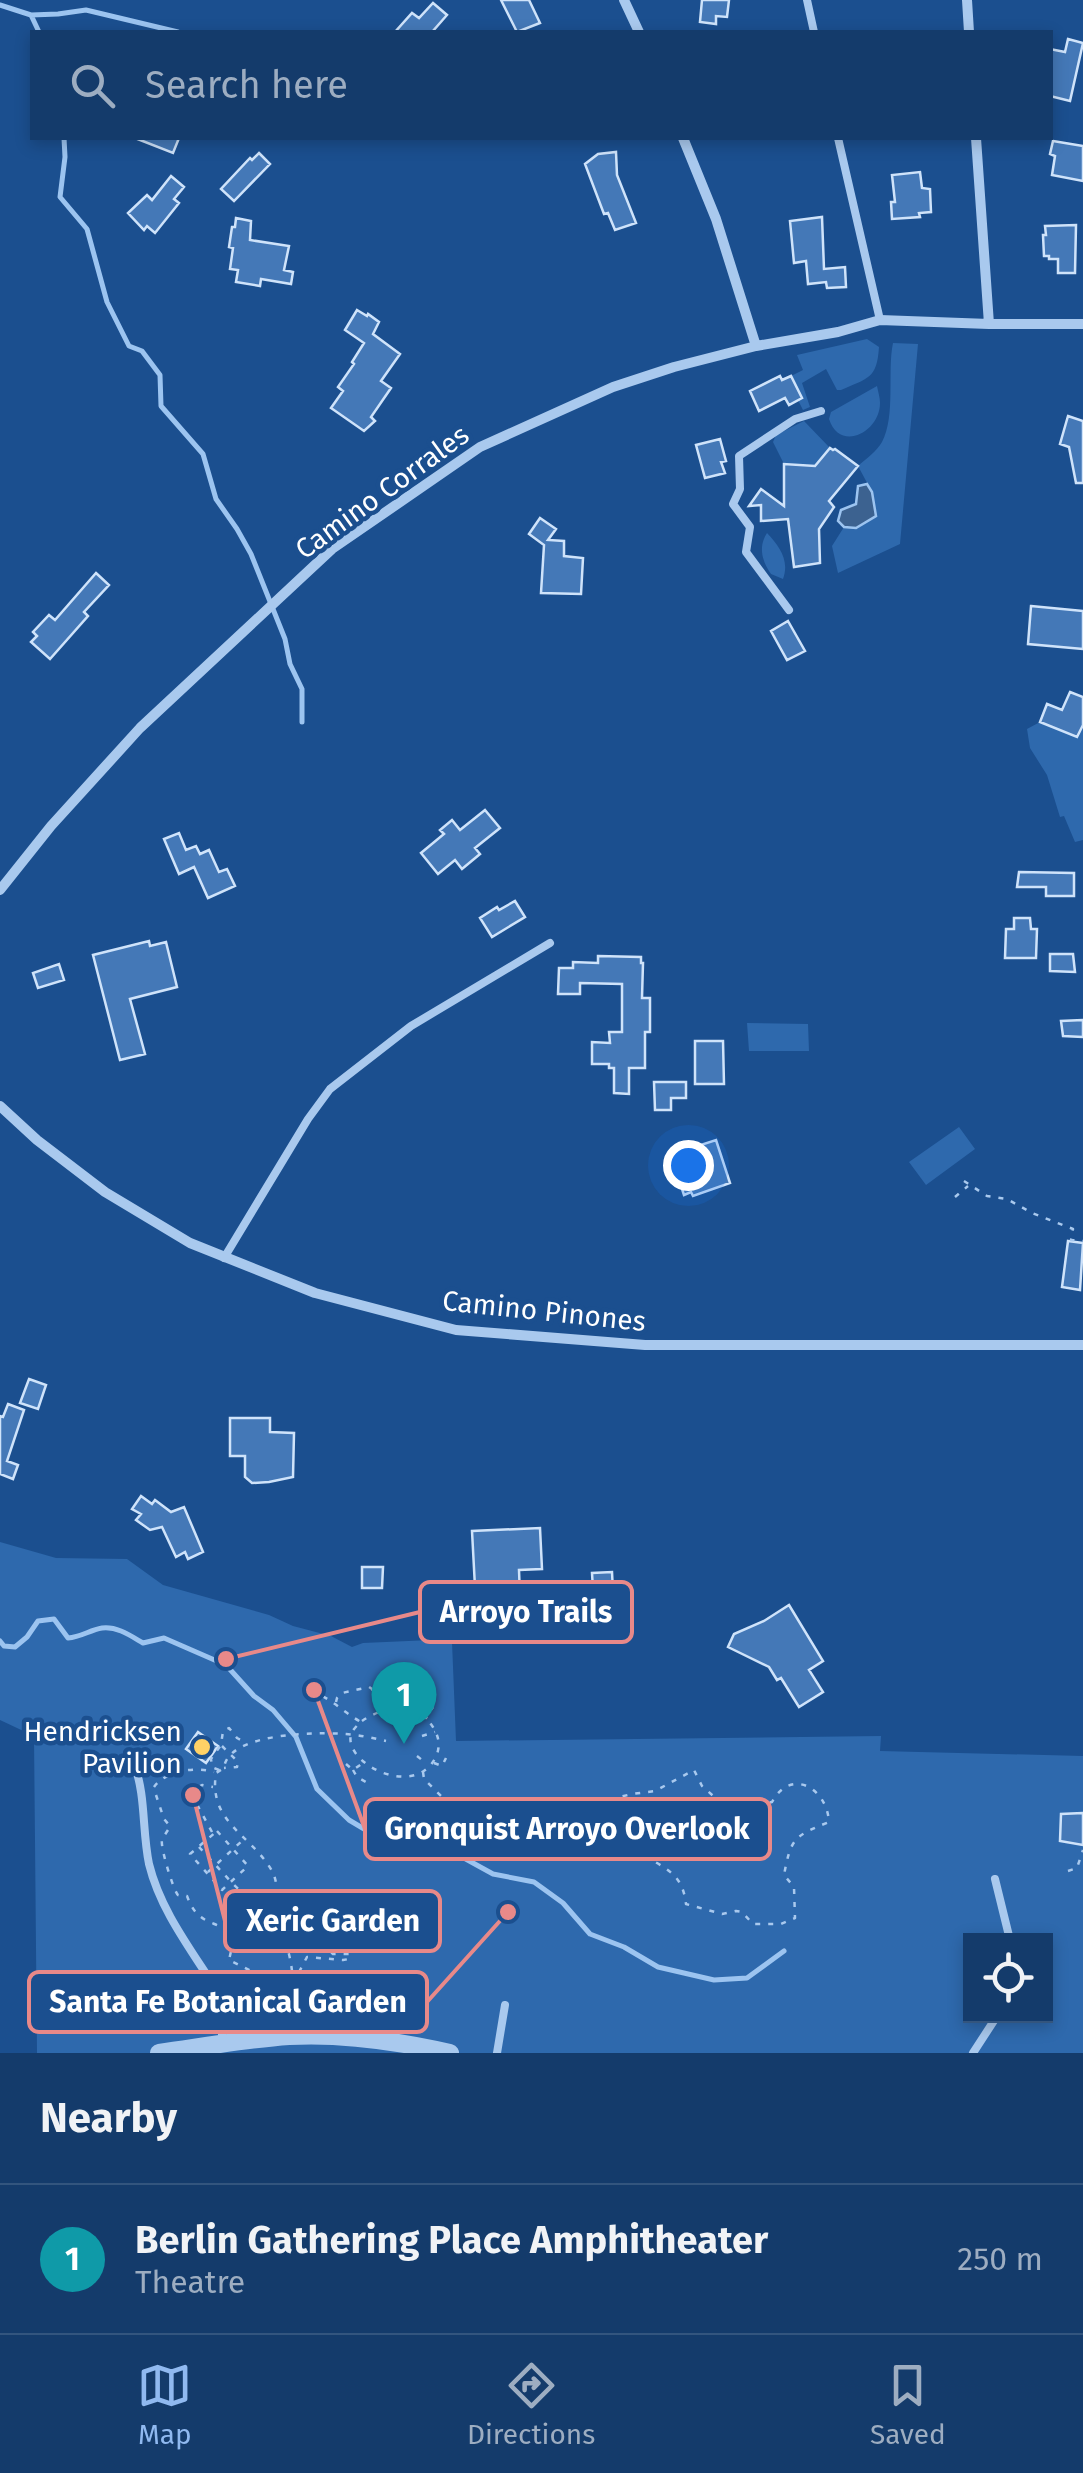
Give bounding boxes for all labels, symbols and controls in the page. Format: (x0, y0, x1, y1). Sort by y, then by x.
search box (30, 30, 1053, 140)
icon: search (65, 58, 120, 113)
text: Search here (145, 62, 348, 108)
street label: Camino Corrales (289, 418, 475, 566)
your location (663, 1140, 714, 1191)
street label: Camino Pinones (441, 1284, 647, 1338)
callout: Arroyo Trails (420, 1582, 632, 1642)
text: Arroyo Trails (439, 1594, 612, 1630)
pin: 1 (372, 1662, 436, 1744)
place label: Hendricksen Pavilion (24, 1715, 182, 1780)
marker: Hendricksen Pavilion (191, 1736, 213, 1758)
callout: Gronquist Arroyo Overlook (365, 1799, 770, 1859)
text: Gronquist Arroyo Overlook (384, 1811, 750, 1847)
callout: Xeric Garden (225, 1891, 440, 1951)
text: Xeric Garden (245, 1903, 420, 1939)
map controls (963, 1933, 1053, 2023)
button: locate (963, 1933, 1053, 2023)
callout: Santa Fe Botanical Garden (29, 1972, 427, 2032)
text: Santa Fe Botanical Garden (49, 1984, 407, 2020)
text: Nearby (40, 2093, 177, 2143)
text: Berlin Gathering Place Amphitheater (135, 2217, 768, 2263)
text: 1 (65, 2240, 80, 2278)
text: 250 m (957, 2240, 1043, 2278)
text: Theatre (135, 2263, 245, 2301)
tab: Map (137, 2358, 192, 2451)
tab: Directions (467, 2358, 595, 2451)
tab: Saved (870, 2358, 946, 2451)

